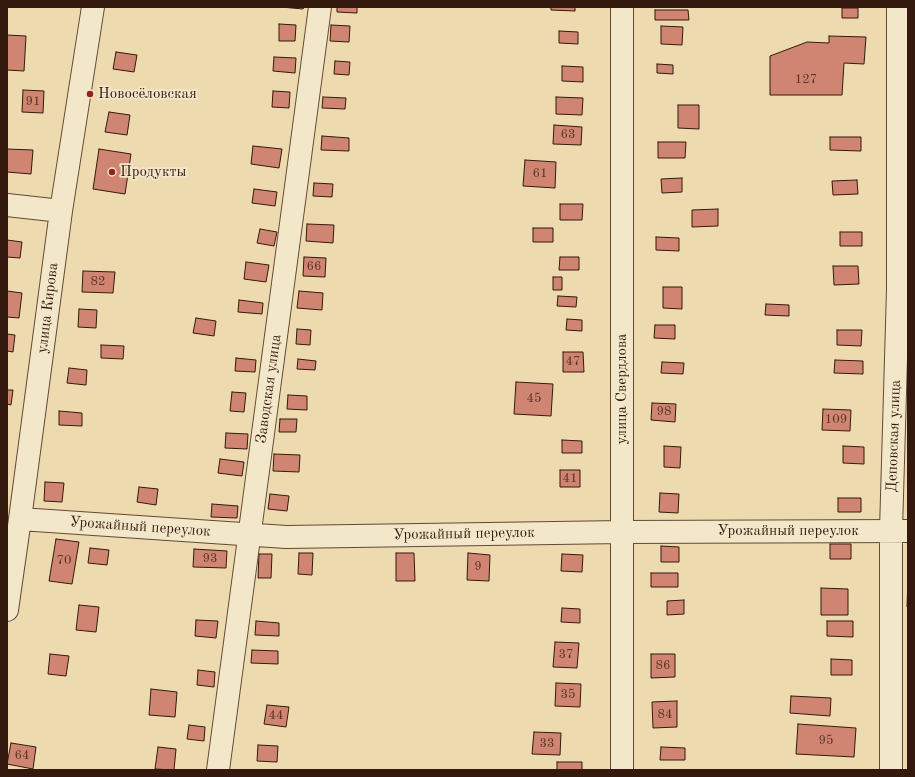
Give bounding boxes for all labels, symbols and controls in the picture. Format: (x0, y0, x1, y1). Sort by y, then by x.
house number: 127 (795, 72, 817, 88)
place label: Новосёловская (98, 85, 197, 103)
marker: Новосёловская (85, 89, 95, 99)
house number: 91 (25, 94, 41, 110)
house number: 63 (560, 127, 576, 143)
place label: Продукты (120, 163, 186, 181)
house number: 61 (532, 166, 548, 182)
marker: Продукты (107, 167, 117, 177)
house number: 66 (306, 259, 322, 275)
street label: улица Кирова (33, 262, 63, 354)
house number: 82 (90, 274, 106, 290)
street label: Заводская улица (252, 333, 286, 445)
street label: улица Свердлова (613, 333, 631, 445)
house number: 47 (565, 354, 581, 370)
street label: Деповская улица (883, 379, 905, 493)
house number: 45 (526, 391, 542, 407)
house number: 98 (656, 404, 672, 420)
house number: 109 (825, 412, 847, 428)
house number: 41 (562, 471, 578, 487)
street label: Урожайный переулок (69, 513, 211, 541)
street label: Урожайный переулок (717, 522, 859, 540)
street label: Урожайный переулок (393, 524, 535, 544)
house number: 93 (202, 551, 218, 567)
house number: 70 (56, 553, 72, 569)
house number: 9 (474, 559, 482, 575)
house number: 37 (558, 647, 574, 663)
house number: 86 (655, 658, 671, 674)
house number: 35 (560, 687, 576, 703)
house number: 84 (657, 707, 673, 723)
house number: 44 (268, 708, 284, 724)
house number: 95 (818, 733, 834, 749)
house number: 33 (539, 736, 555, 752)
house number: 64 (14, 748, 30, 764)

